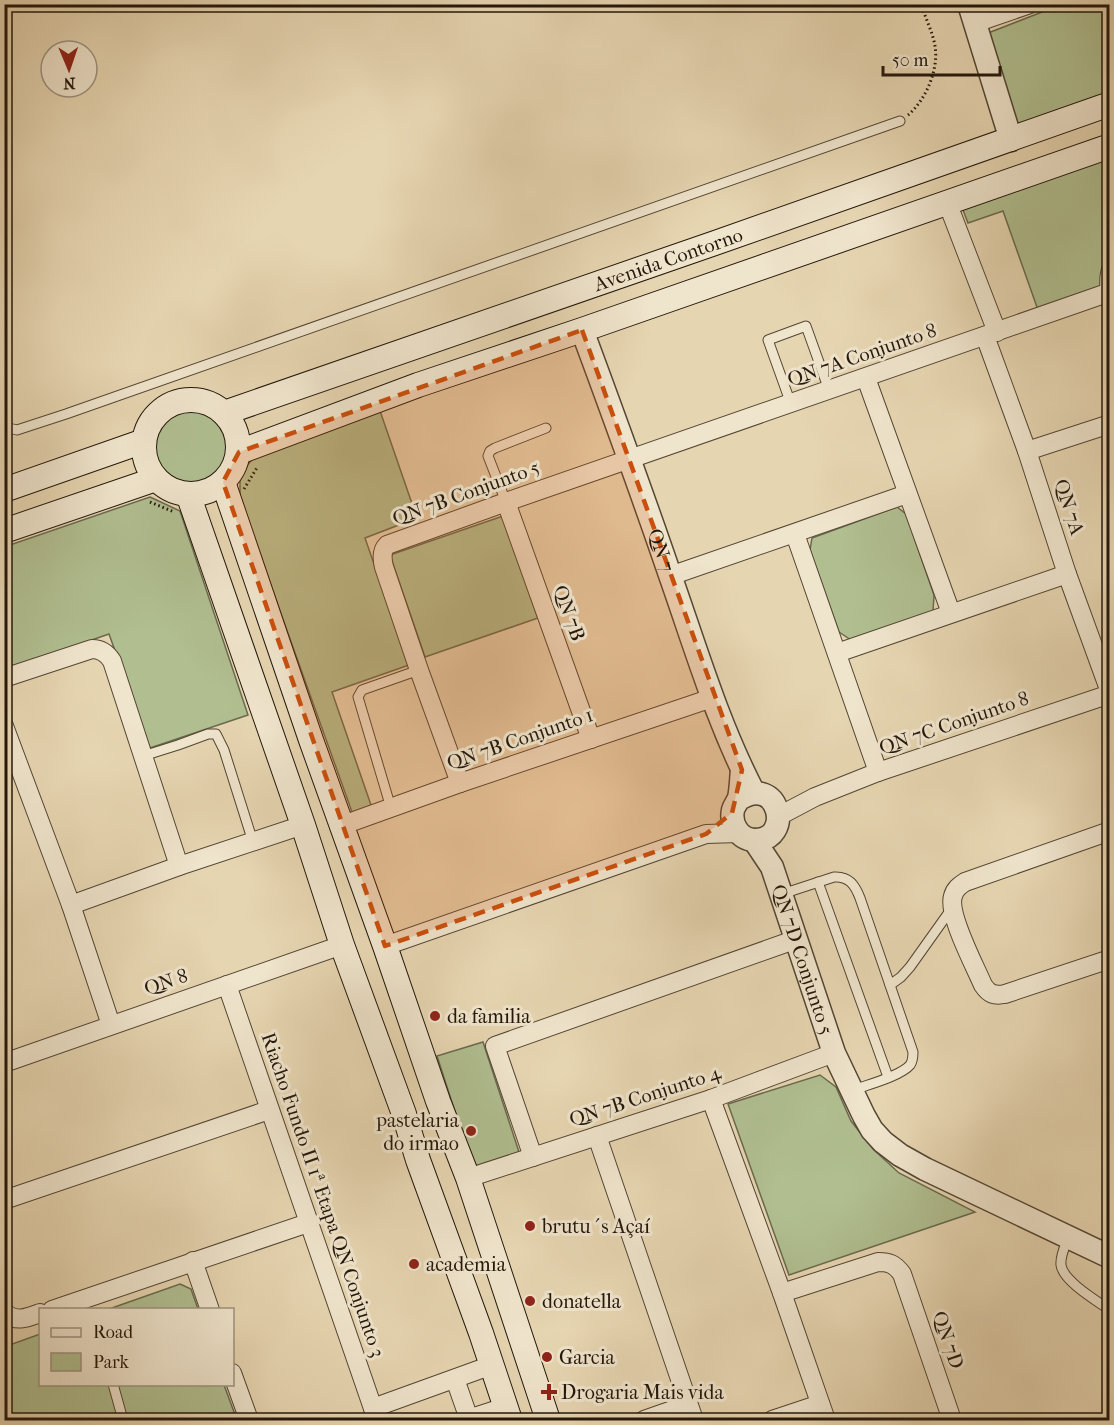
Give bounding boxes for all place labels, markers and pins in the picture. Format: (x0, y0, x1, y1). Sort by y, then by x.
place label: da familia (447, 1005, 531, 1028)
marker: da familia (428, 1009, 442, 1023)
place label: pastelaria do irmao (375, 1109, 460, 1155)
marker: pastelaria do irmao (464, 1124, 478, 1138)
place label: brutu´s Açaí (541, 1215, 651, 1238)
marker: brutu´s Açaí (523, 1219, 537, 1233)
place label: academia (426, 1253, 507, 1276)
marker: academia (407, 1257, 421, 1271)
place label: donatella (542, 1290, 622, 1313)
marker: donatella (523, 1294, 537, 1308)
place label: Garcia (559, 1346, 616, 1369)
marker: Garcia (540, 1350, 554, 1364)
place label: Drogaria Mais vida (561, 1381, 724, 1404)
marker: Drogaria Mais vida (542, 1385, 556, 1399)

